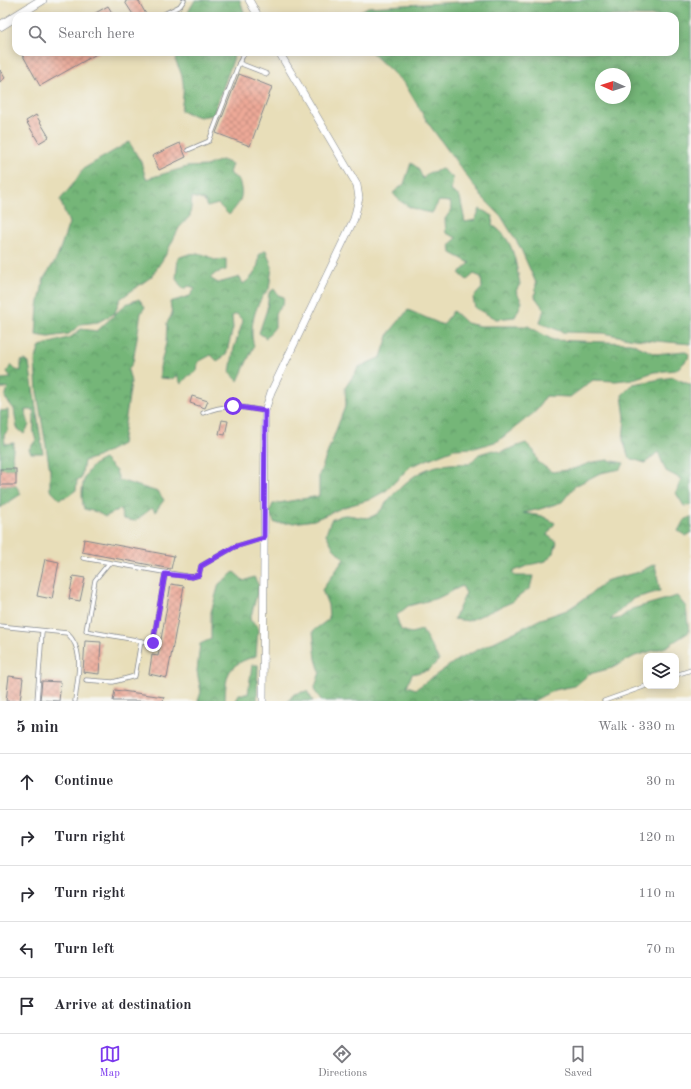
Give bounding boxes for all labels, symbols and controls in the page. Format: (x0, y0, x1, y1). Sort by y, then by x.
search box (12, 12, 679, 56)
icon: search (26, 23, 48, 45)
text: Search here (58, 27, 135, 42)
north arrow (595, 68, 631, 104)
route start (224, 397, 242, 415)
route end (144, 634, 162, 652)
map controls (643, 653, 679, 689)
button: layers (643, 653, 679, 689)
text: 5 min (16, 719, 59, 736)
text: Walk · 330 m (598, 720, 675, 733)
icon: ahead (16, 771, 38, 793)
text: Continue (54, 774, 113, 789)
text: 30 m (646, 775, 675, 788)
icon: right (16, 827, 38, 849)
text: Turn right (54, 830, 125, 845)
text: 120 m (638, 831, 675, 844)
icon: right (16, 883, 38, 905)
text: Turn right (54, 886, 125, 901)
text: 110 m (638, 887, 675, 900)
icon: left (16, 939, 38, 961)
text: Turn left (54, 942, 114, 957)
text: 70 m (646, 943, 675, 956)
icon: arrive (16, 995, 38, 1017)
text: Arrive at destination (54, 998, 192, 1013)
tab: Map (99, 1043, 121, 1081)
tab: Directions (318, 1043, 367, 1081)
tab: Saved (564, 1043, 592, 1081)

